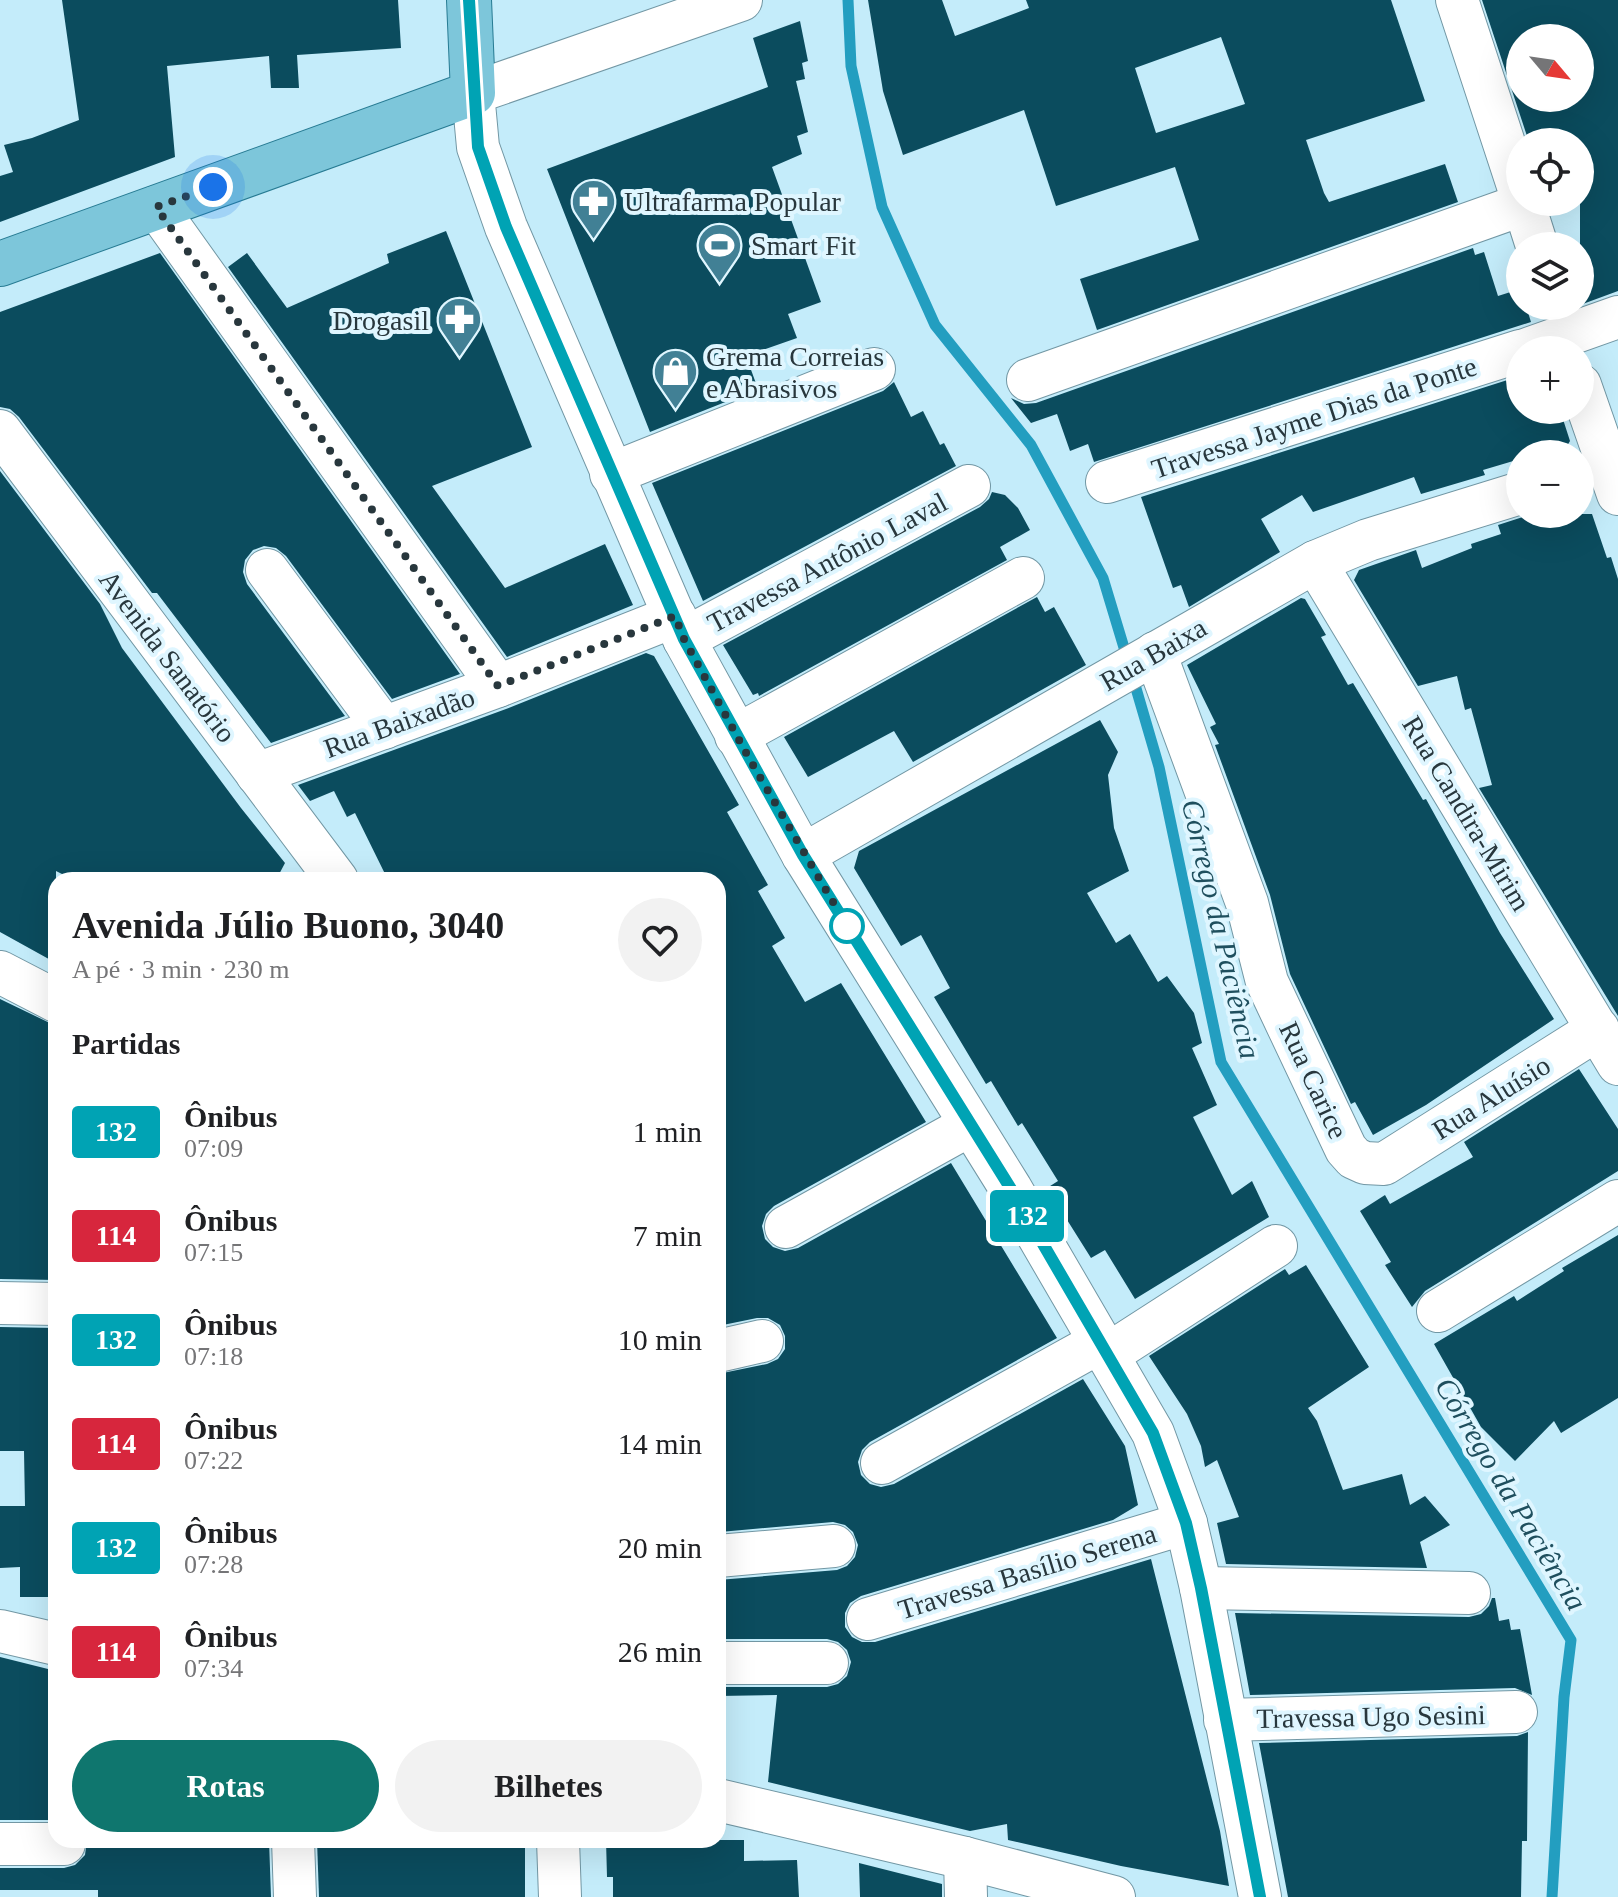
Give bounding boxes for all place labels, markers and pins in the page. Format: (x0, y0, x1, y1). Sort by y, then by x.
pharmacy icon: Ultrafarma Popular (569, 177, 617, 240)
place label: Ultrafarma Popular (624, 186, 842, 217)
sports icon: Smart Fit (696, 221, 744, 284)
place label: Smart Fit (751, 230, 856, 261)
pharmacy icon: Drogasil (436, 296, 484, 359)
place label: Drogasil (333, 305, 429, 336)
place label: Grema Correias e Abrasivos (706, 341, 884, 404)
shop icon: Grema Correias e Abrasivos (651, 348, 699, 411)
unlabelled marker (830, 909, 864, 943)

